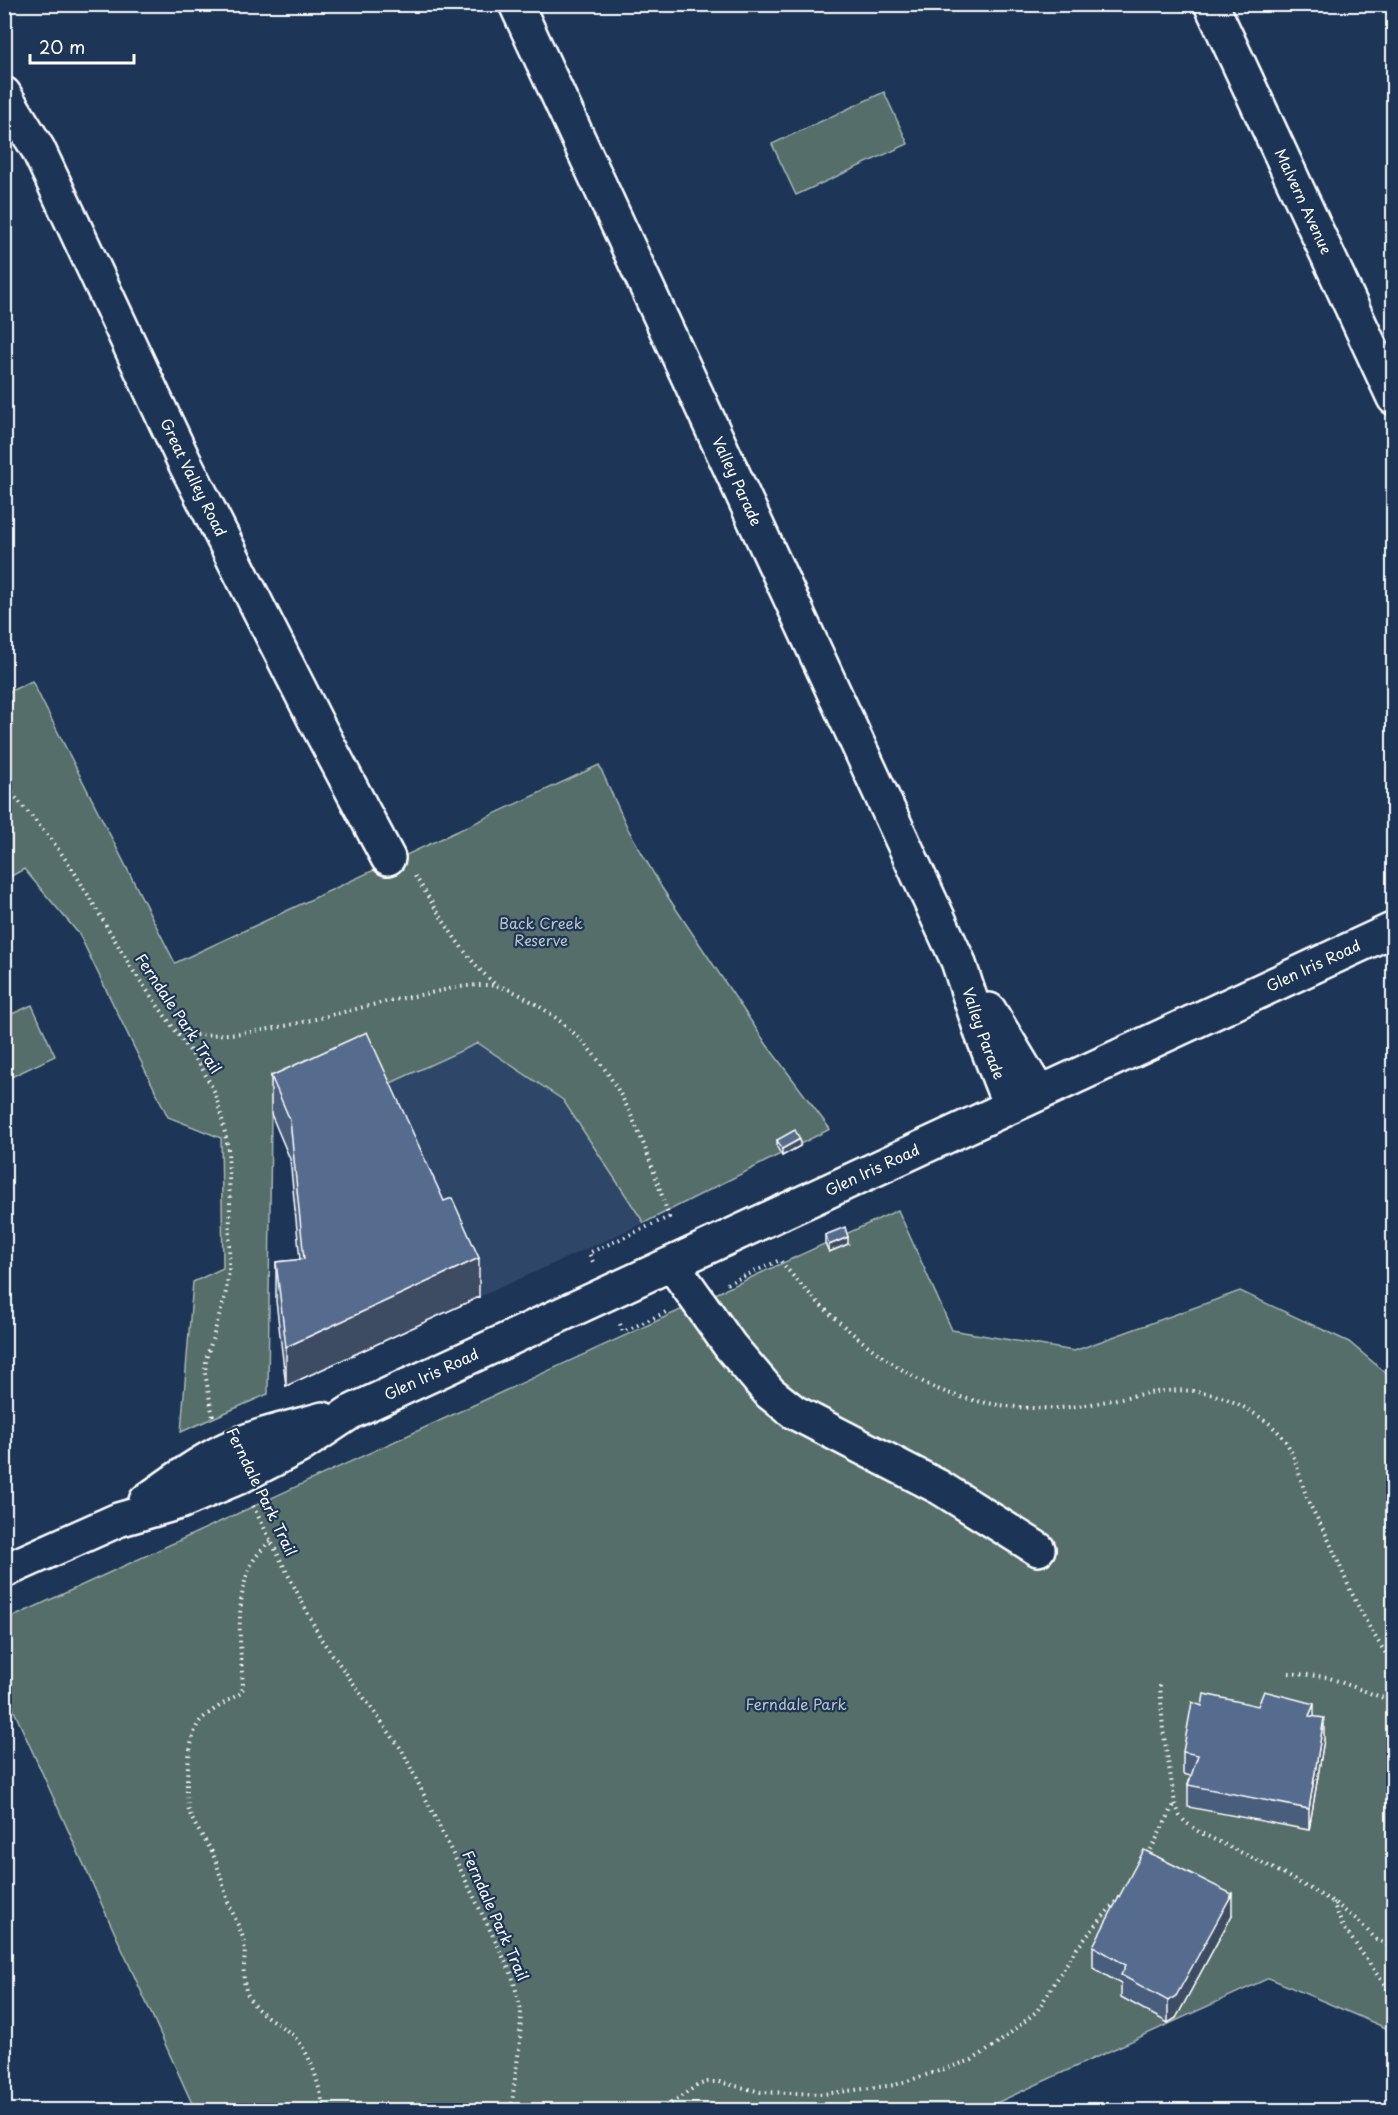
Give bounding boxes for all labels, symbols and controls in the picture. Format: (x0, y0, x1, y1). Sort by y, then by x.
scale bar (30, 27, 134, 65)
text: 20 m (39, 33, 85, 60)
street label: Malvern Avenue (1270, 144, 1339, 258)
street label: Great Valley Road (156, 414, 233, 540)
street label: Valley Parade (707, 432, 769, 529)
park label: Back Creek Reserve (499, 911, 583, 951)
street label: Glen Iris Road (1262, 933, 1364, 997)
street label: Ferndale Park Trail (130, 948, 228, 1078)
street label: Valley Parade (957, 984, 1012, 1083)
street label: Glen Iris Road (821, 1137, 923, 1201)
street label: Glen Iris Road (380, 1341, 482, 1405)
street label: Ferndale Park Trail (221, 1423, 303, 1560)
park label: Ferndale Park (745, 1692, 847, 1715)
street label: Ferndale Park Trail (457, 1847, 535, 1984)

